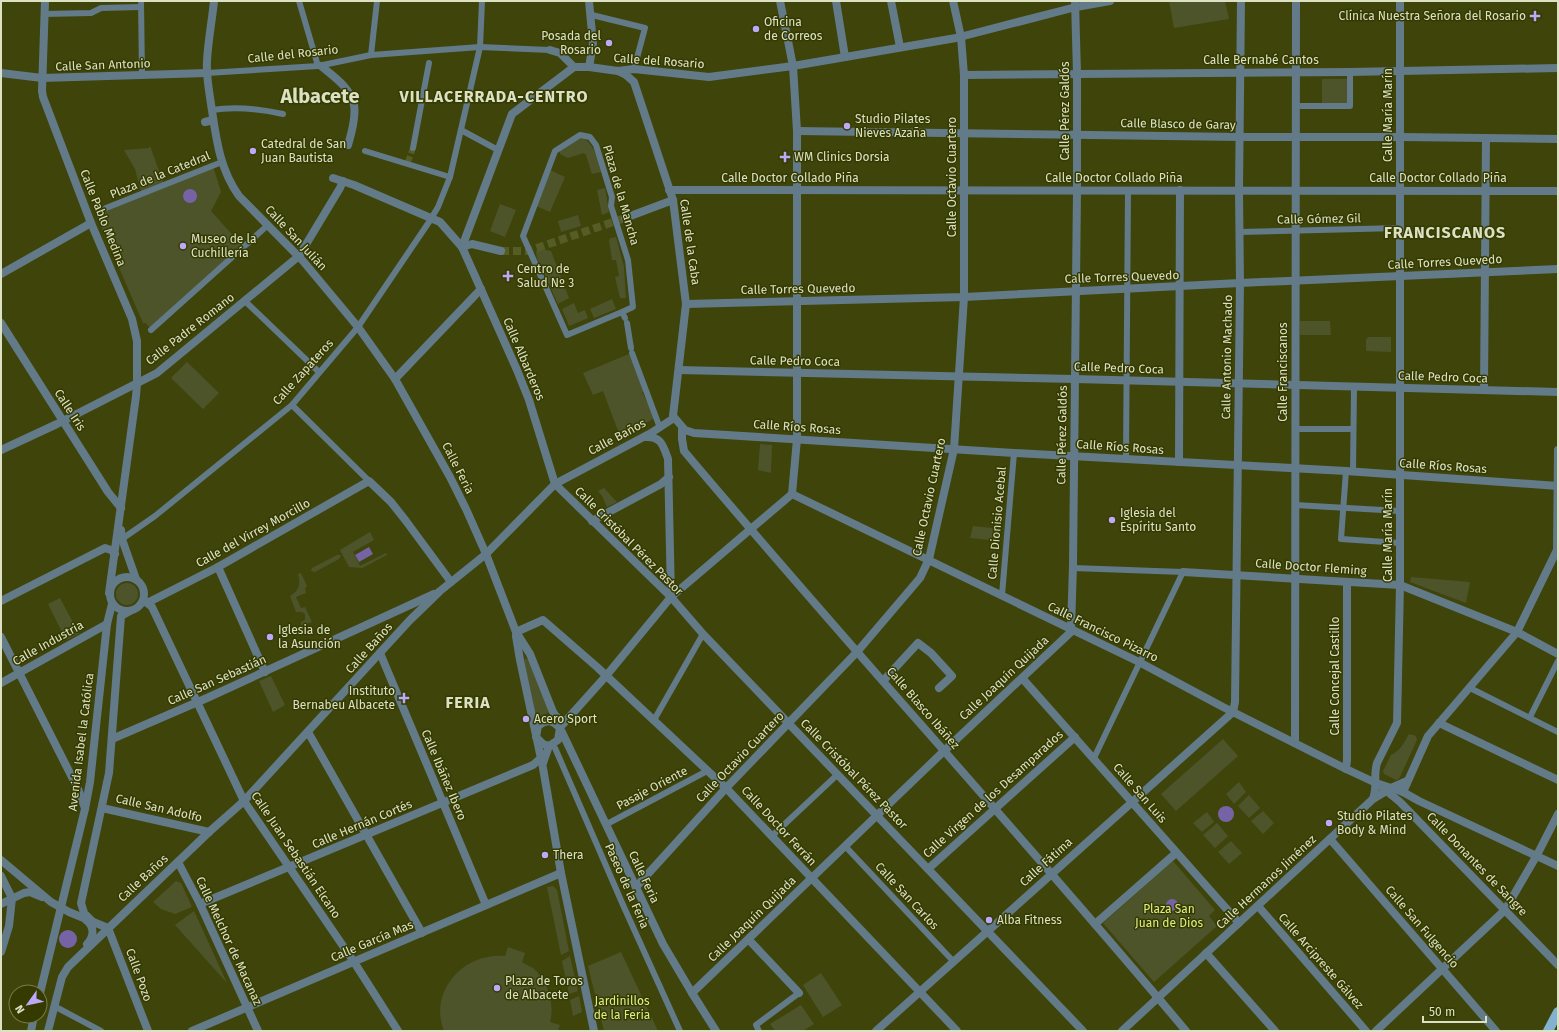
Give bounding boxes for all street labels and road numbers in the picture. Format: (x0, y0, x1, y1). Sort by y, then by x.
street label: Calle del Rosario (247, 42, 339, 66)
street label: Calle del Rosario (613, 51, 705, 71)
street label: Calle Bernabé Cantos (1203, 53, 1319, 67)
street label: Calle San Antonio (55, 56, 151, 74)
street label: Calle Pérez Galdós (1058, 61, 1072, 161)
street label: Calle María Marín (1381, 68, 1395, 162)
street label: Calle Blasco de Garay (1120, 116, 1236, 132)
street label: Calle Octavio Cuartero (945, 117, 959, 237)
street label: Plaza de la Mancha (600, 143, 642, 247)
street label: Plaza de la Catedral (108, 148, 213, 201)
street label: Calle Pablo Medina (77, 167, 129, 269)
street label: Calle Doctor Collado Piña (721, 171, 859, 185)
street label: Calle Doctor Collado Piña (1045, 171, 1183, 185)
street label: Calle Doctor Collado Piña (1369, 171, 1507, 185)
street label: Calle de la Caba (677, 198, 703, 286)
street label: Calle San Julián (262, 202, 330, 274)
street label: Calle Gómez Gil (1277, 211, 1362, 227)
street label: Calle Torres Quevedo (1387, 252, 1503, 272)
street label: Calle Torres Quevedo (1064, 268, 1180, 286)
street label: Calle Torres Quevedo (740, 281, 856, 297)
street label: Calle Padre Romano (143, 290, 237, 368)
street label: Calle Antonio Machado (1219, 295, 1235, 419)
street label: Calle Albarderos (500, 316, 548, 403)
street label: Calle Franciscanos (1276, 322, 1290, 422)
street label: Calle Zapateros (270, 336, 336, 408)
street label: Calle Pedro Coca (750, 353, 840, 369)
street label: Calle Pedro Coca (1074, 359, 1164, 377)
street label: Calle Pedro Coca (1398, 368, 1488, 386)
street label: Calle Pérez Galdós (1054, 385, 1070, 485)
street label: Calle Iris (51, 387, 89, 434)
street label: Calle Baños (586, 416, 649, 458)
street label: Calle Ríos Rosas (753, 417, 842, 437)
street label: Calle Octavio Cuartero (910, 437, 948, 557)
street label: Calle Ríos Rosas (1076, 437, 1165, 457)
street label: Calle Feria (439, 440, 477, 496)
street label: Calle Ríos Rosas (1399, 456, 1488, 476)
street label: Calle Dionisio Acebal (985, 465, 1009, 580)
street label: Calle Cristóbal Pérez Pastor (572, 484, 686, 598)
street label: Calle María Marín (1381, 488, 1395, 582)
street label: Calle del Virrey Morcillo (193, 496, 313, 570)
street label: Calle Doctor Fleming (1255, 556, 1368, 578)
street label: Calle Francisco Pizarro (1045, 599, 1161, 665)
street label: Calle Concejal Castillo (1328, 616, 1342, 736)
street label: Calle Industria (10, 618, 86, 668)
street label: Calle Baños (343, 620, 396, 676)
street label: Calle Joaquín Quijada (957, 633, 1051, 723)
street label: Calle San Sebastián (166, 652, 268, 708)
street label: Calle Blasco Ibáñez (884, 664, 962, 752)
street label: Avenida Isabel la Católica (66, 672, 96, 812)
street label: Calle Octavio Cuartero (693, 709, 787, 805)
street label: Calle Cristóbal Pérez Pastor (798, 716, 911, 832)
street label: Calle Virgen de los Desamparados (920, 727, 1066, 861)
street label: Calle Ibáñez Ibero (419, 728, 469, 822)
street label: Calle San Luis (1110, 760, 1170, 826)
street label: Pasaje Oriente (614, 763, 690, 813)
street label: Calle Doctor Ferrán (739, 783, 819, 869)
street label: Calle Juan Sebastián Elcano (248, 789, 344, 921)
street label: Calle San Adolfo (114, 791, 204, 825)
street label: Calle Hernán Cortés (310, 796, 414, 851)
street label: Calle Donantes de Sangre (1424, 809, 1530, 919)
street label: Calle Hermanos Jiménez (1213, 832, 1319, 932)
street label: Calle Fátima (1017, 835, 1075, 889)
street label: Paseo de la Feria (602, 841, 652, 931)
street label: Calle Feria (626, 849, 662, 905)
street label: Calle Baños (115, 851, 171, 905)
street label: Calle San Carlos (872, 859, 942, 933)
street label: Calle Joaquín Quijada (705, 873, 799, 965)
street label: Calle Melchor de Macanaz (193, 874, 265, 1008)
street label: Calle San Fulgencio (1382, 883, 1462, 971)
street label: Calle Arcipreste Gálvez (1276, 910, 1366, 1012)
street label: Calle García Mas (329, 917, 416, 965)
street label: Calle Pozo (123, 947, 155, 1003)

